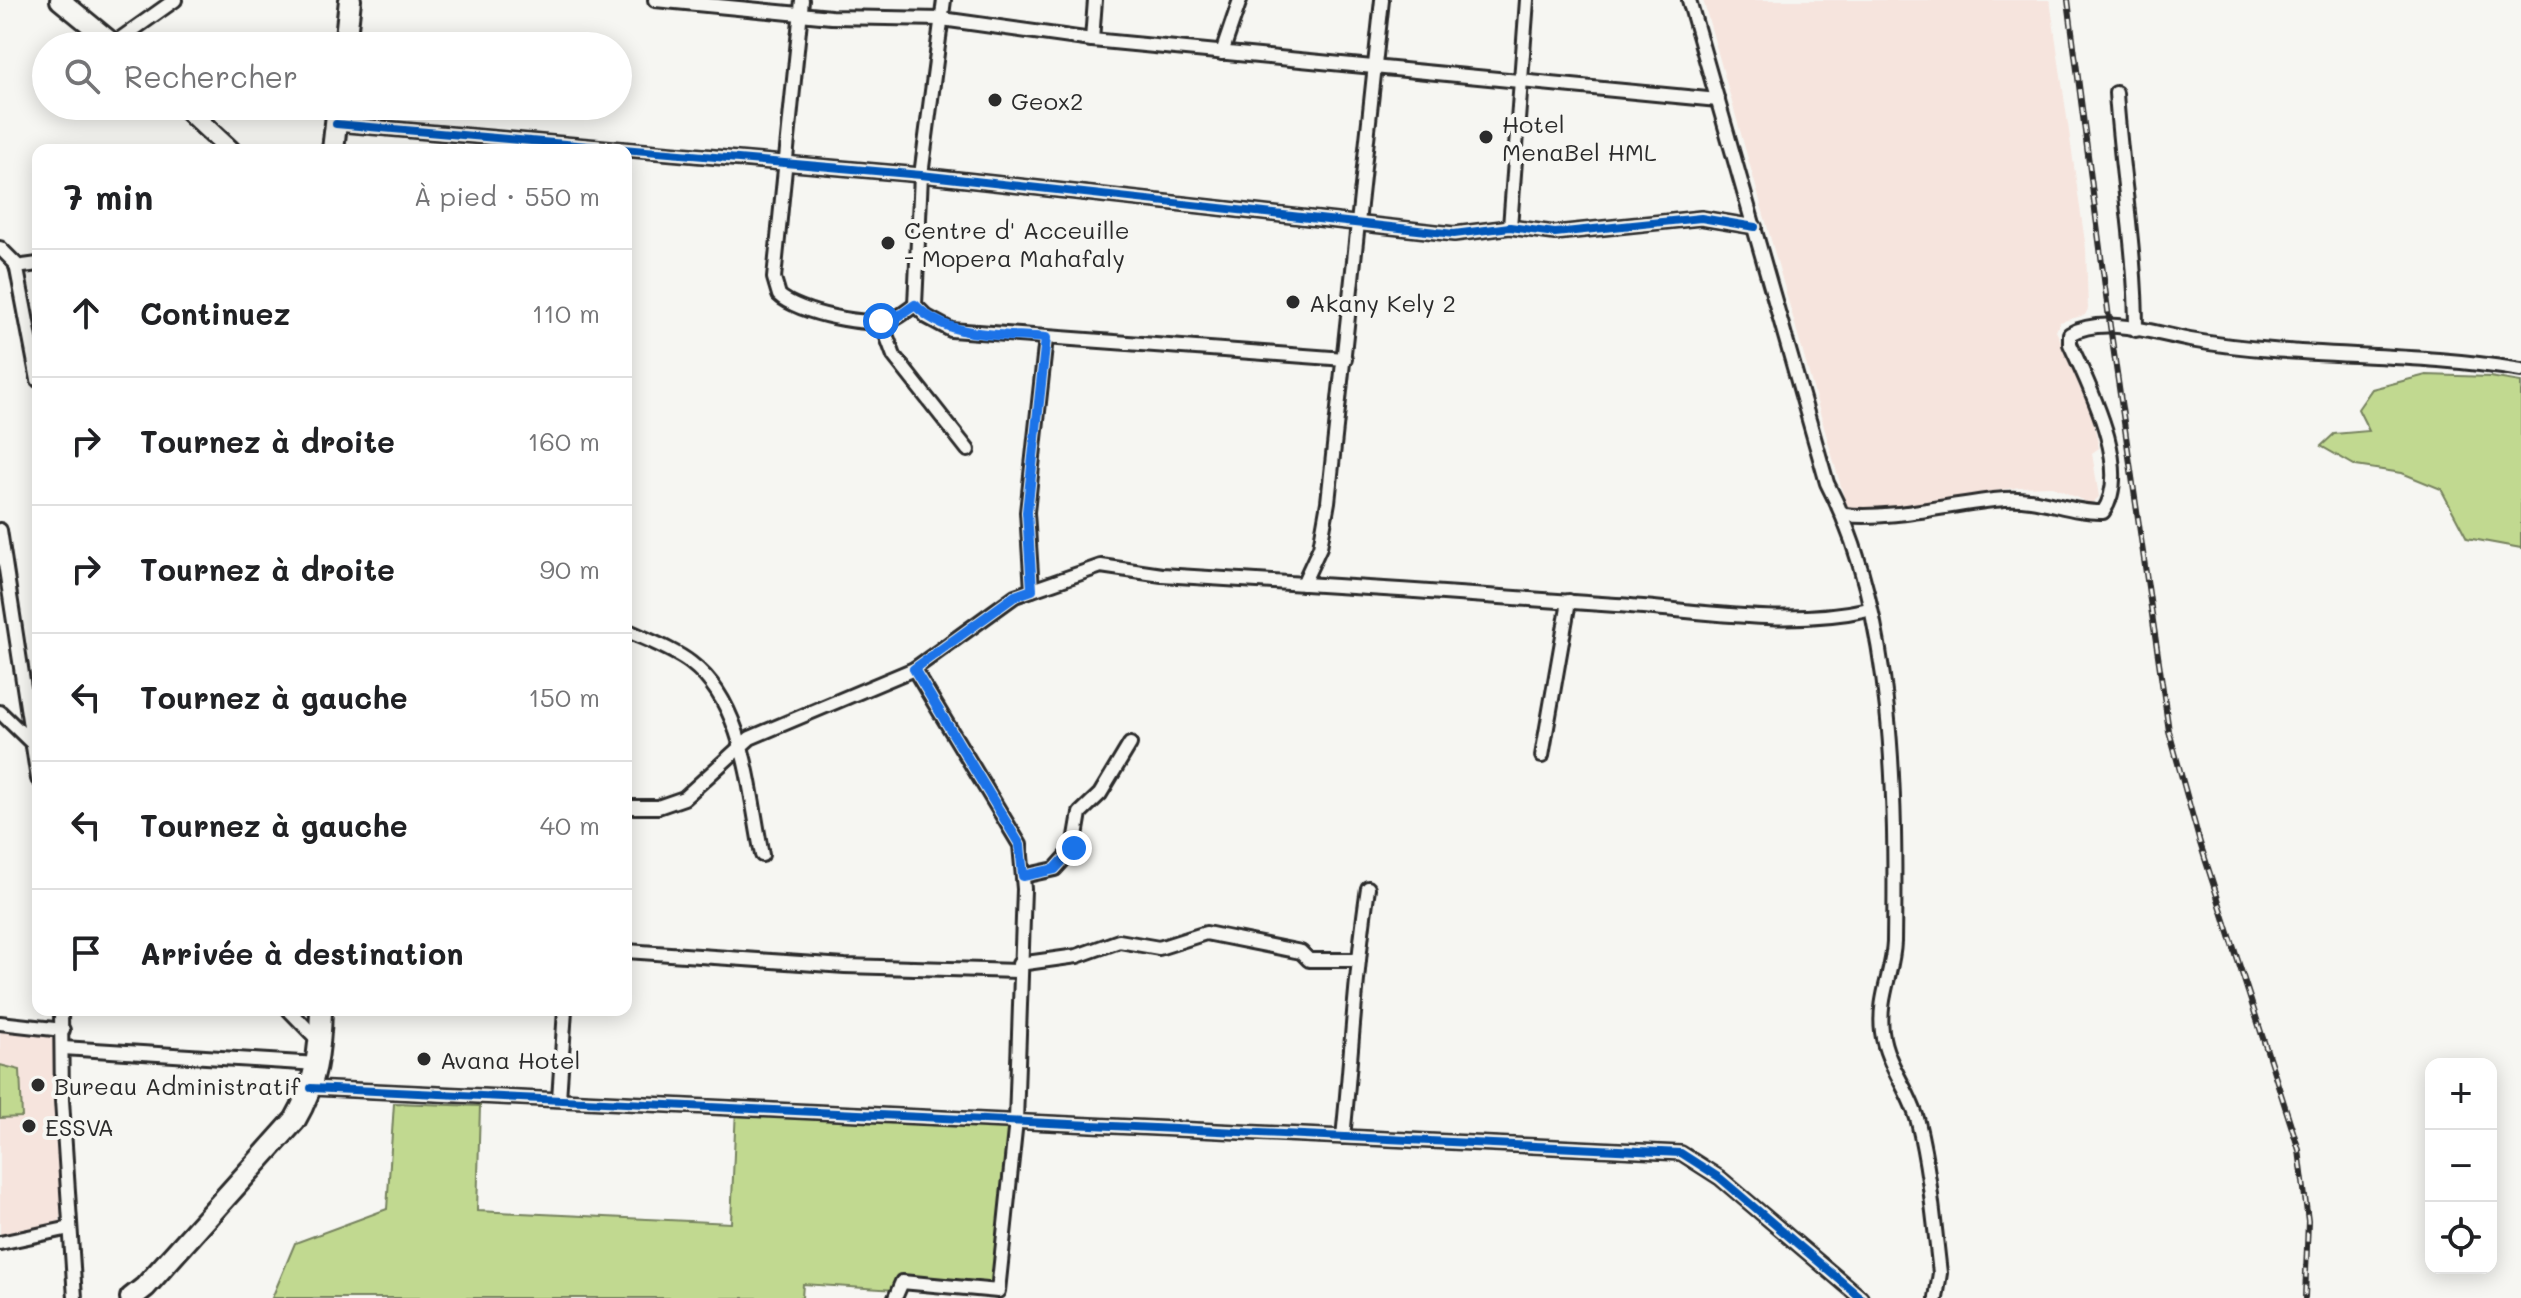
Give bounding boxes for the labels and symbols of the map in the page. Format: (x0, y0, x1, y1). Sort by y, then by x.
place label: Geox2 (1011, 85, 1083, 116)
marker: Geox2 (986, 91, 1004, 109)
place label: Hotel MenaBel HML (1502, 108, 1657, 167)
marker: Hotel MenaBel HML (1477, 128, 1495, 146)
place label: Centre d' Acceuille - Mopera Mahafaly (904, 214, 1130, 273)
marker: Centre d' Acceuille - Mopera Mahafaly (879, 234, 897, 252)
place label: Akany Kely 2 (1309, 287, 1456, 318)
marker: Akany Kely 2 (1284, 293, 1302, 311)
route start (863, 303, 899, 339)
route end (1056, 830, 1092, 866)
place label: Avana Hotel (440, 1044, 581, 1075)
marker: Avana Hotel (415, 1050, 433, 1068)
place label: Bureau Administratif (54, 1070, 301, 1101)
marker: Bureau Administratif (29, 1076, 47, 1094)
place label: ESSVA (45, 1111, 114, 1142)
marker: ESSVA (20, 1117, 38, 1135)

